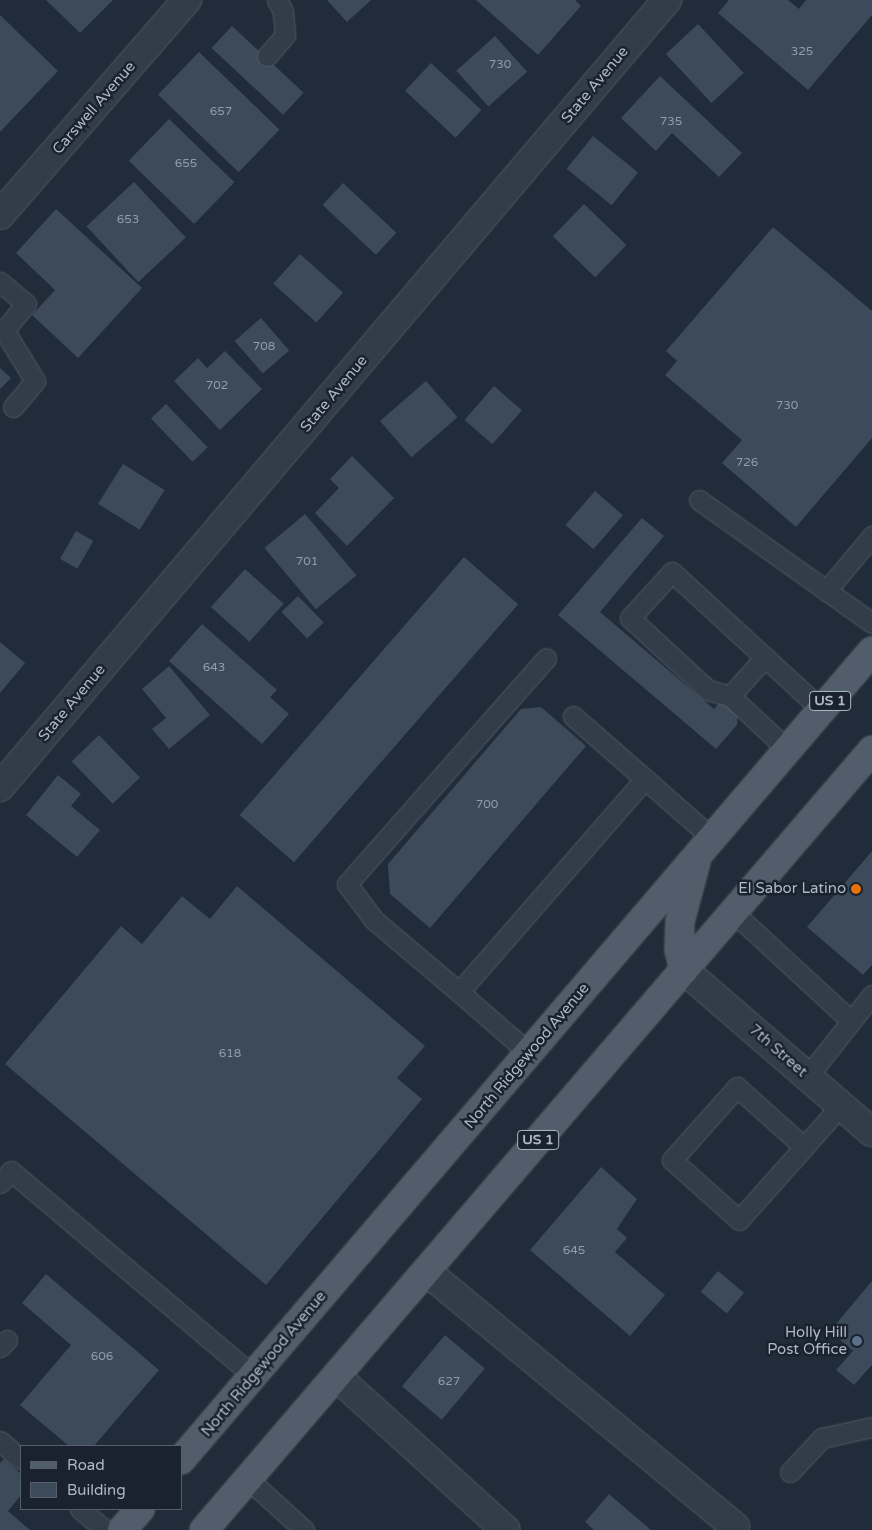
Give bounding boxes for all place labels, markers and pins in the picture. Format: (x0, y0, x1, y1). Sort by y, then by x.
place label: El Sabor Latino (738, 880, 846, 898)
marker: El Sabor Latino (850, 883, 862, 895)
place label: Holly Hill Post Office (767, 1323, 847, 1358)
marker: Holly Hill Post Office (851, 1335, 863, 1347)

